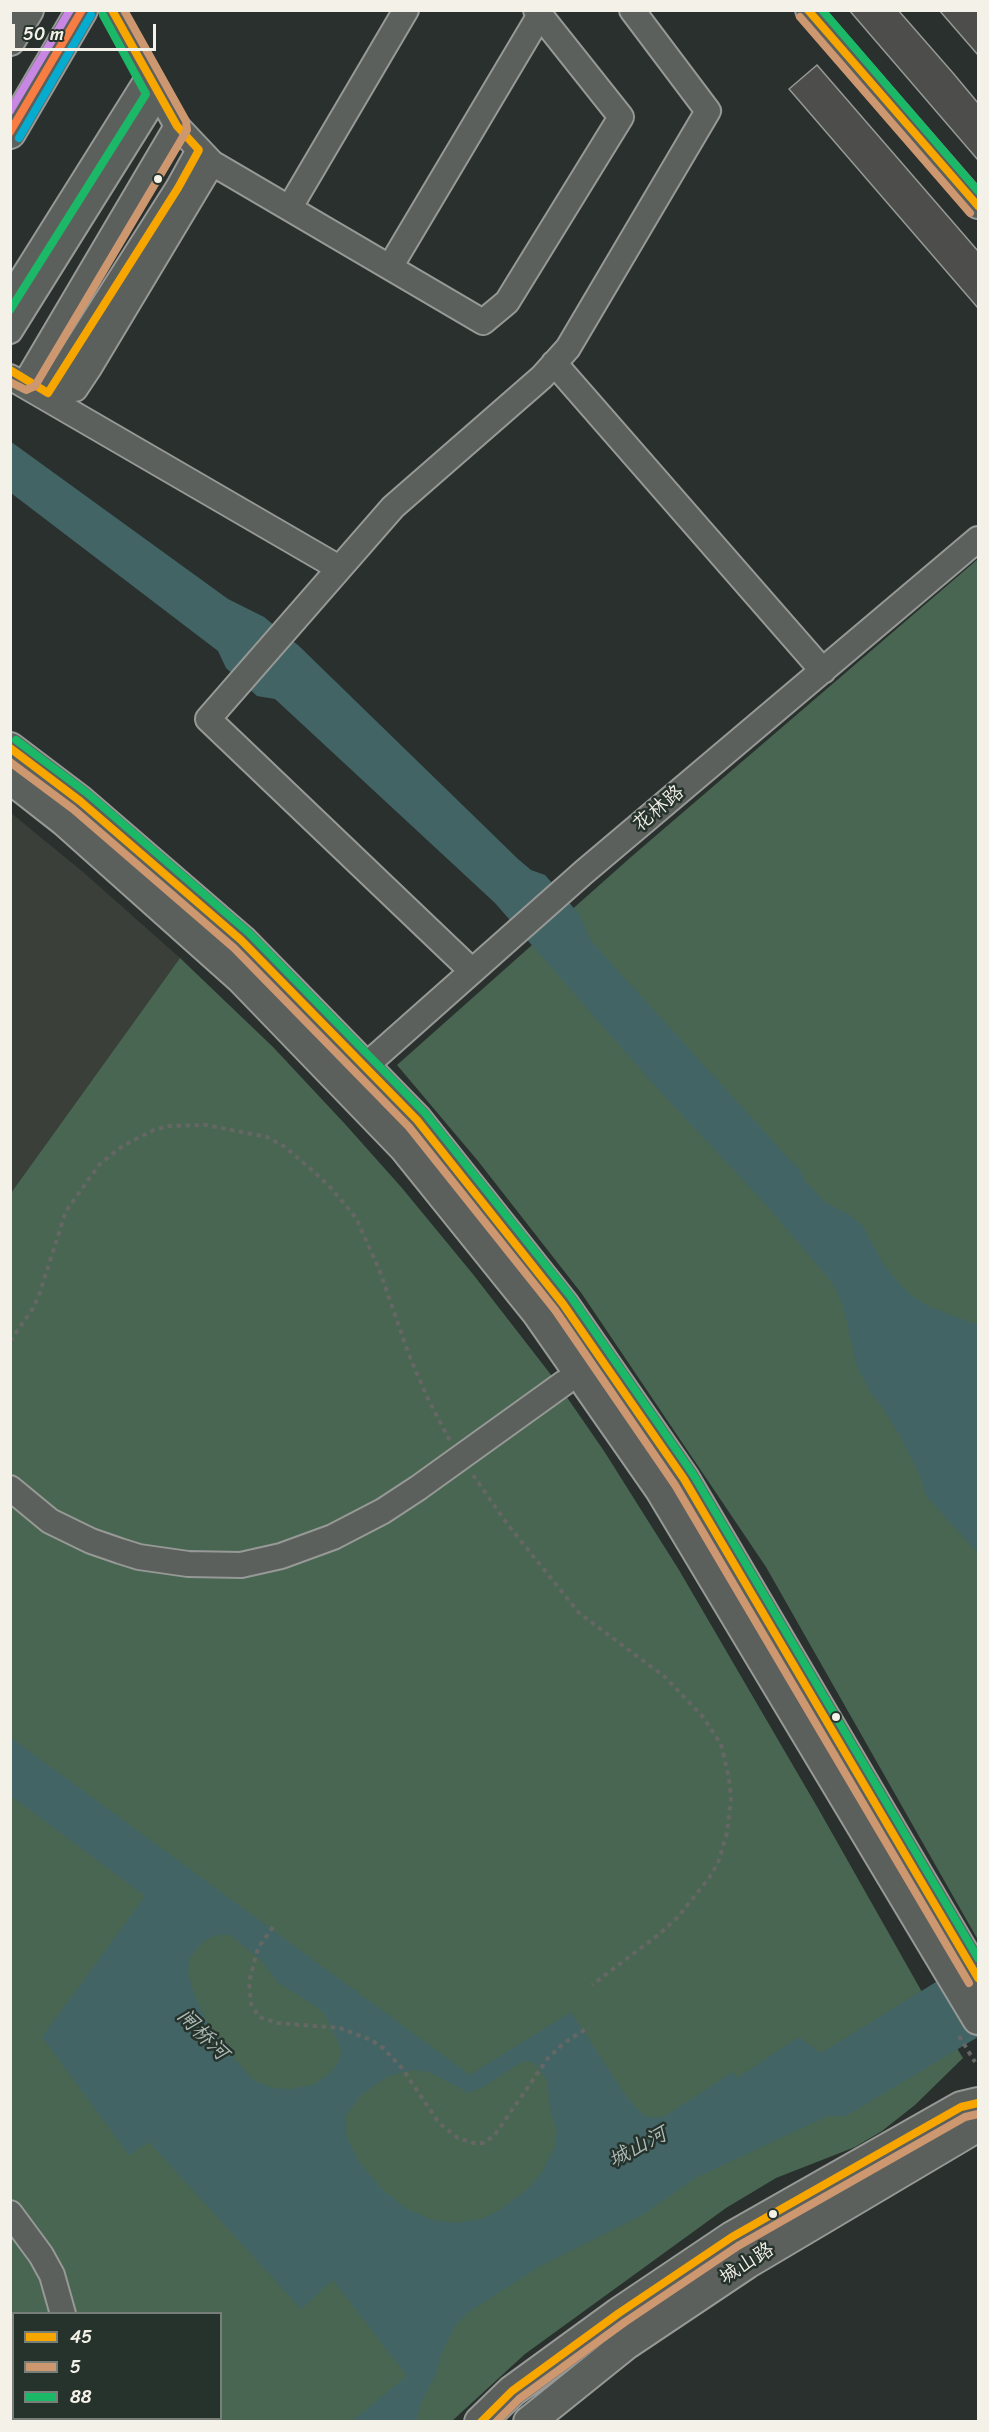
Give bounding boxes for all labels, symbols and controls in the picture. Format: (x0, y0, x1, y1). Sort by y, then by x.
scale bar (15, 12, 159, 50)
text: 50 m (23, 18, 64, 50)
unlabelled marker (152, 173, 164, 185)
street label: 花林路 (628, 781, 690, 837)
unlabelled marker (830, 1711, 842, 1723)
water label: 闸桥河 (171, 2004, 233, 2066)
water label: 城山河 (604, 2122, 672, 2174)
unlabelled marker (767, 2208, 779, 2220)
street label: 城山路 (715, 2238, 779, 2290)
legend (12, 2312, 222, 2420)
text: 45 (70, 2321, 92, 2353)
text: 5 (70, 2351, 81, 2383)
text: 88 (70, 2381, 92, 2413)

